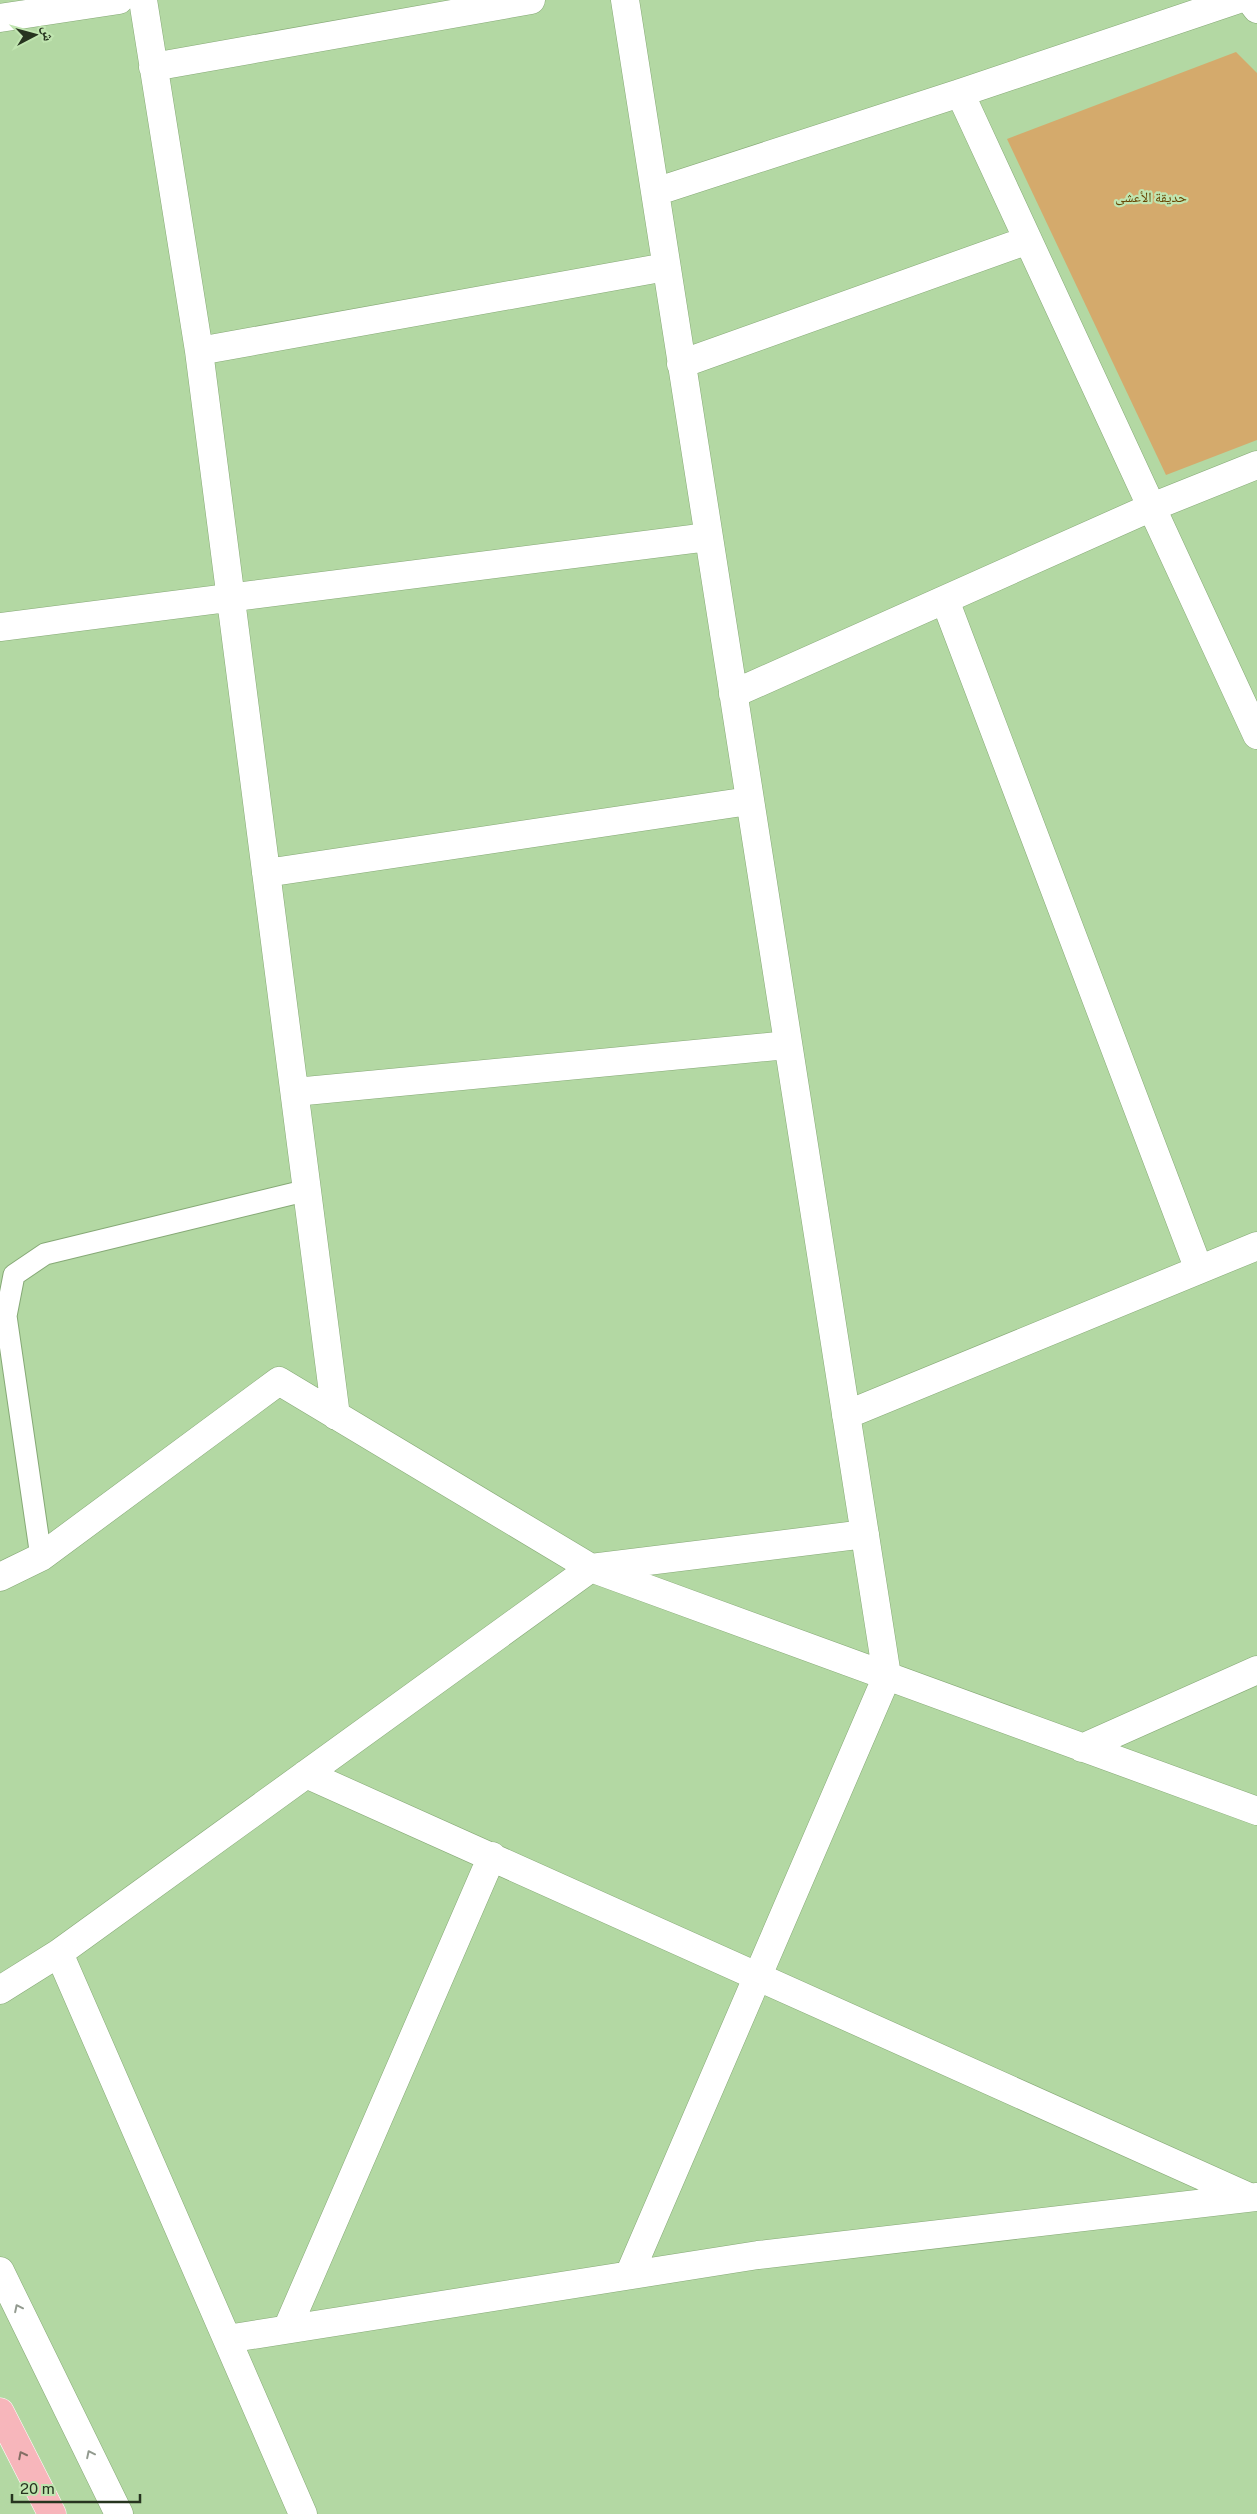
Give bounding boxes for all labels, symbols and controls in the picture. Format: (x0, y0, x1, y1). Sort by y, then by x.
north arrow (10, 10, 60, 60)
text: ش (38, 25, 57, 42)
park label: حديقة الأعشى (1115, 189, 1187, 206)
one-way arrow (15, 2305, 25, 2314)
one-way arrow (18, 2451, 28, 2460)
one-way arrow (86, 2451, 96, 2460)
scale bar (12, 2472, 140, 2504)
text: 20 m (20, 2480, 55, 2497)

